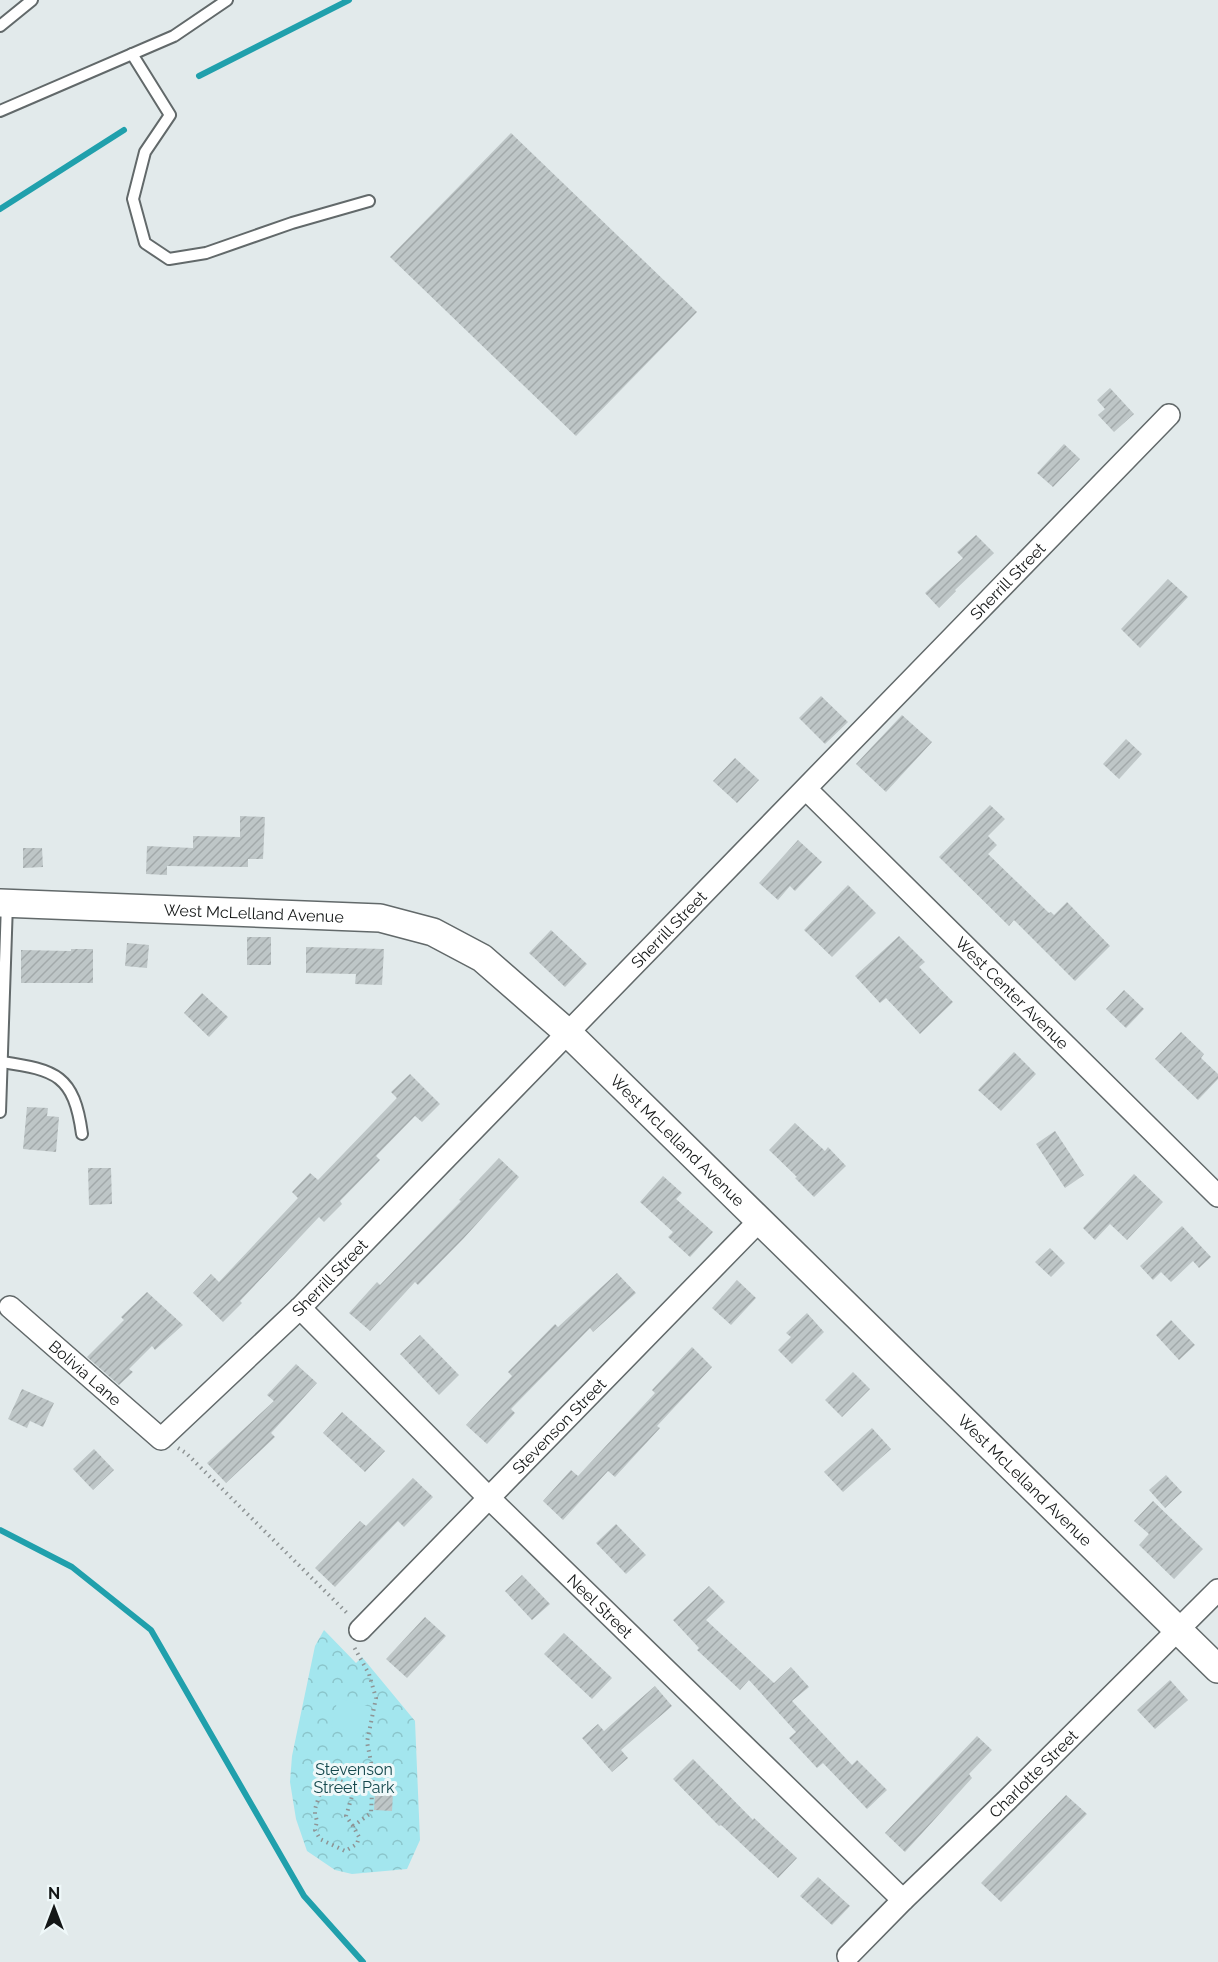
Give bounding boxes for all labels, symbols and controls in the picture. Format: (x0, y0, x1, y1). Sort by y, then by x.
street label: Sherrill Street (966, 538, 1050, 623)
street label: Sherrill Street (627, 886, 711, 972)
street label: West McLelland Avenue (163, 900, 344, 926)
street label: West Center Avenue (952, 933, 1073, 1053)
street label: West McLelland Avenue (607, 1070, 749, 1210)
street label: Sherrill Street (288, 1235, 372, 1320)
street label: Bolivia Lane (45, 1336, 125, 1409)
street label: Stevenson Street (508, 1374, 610, 1478)
street label: West McLelland Avenue (954, 1410, 1096, 1550)
street label: Neel Street (564, 1570, 637, 1642)
street label: Charlotte Street (985, 1725, 1082, 1822)
park label: Stevenson Street Park (313, 1760, 395, 1797)
north arrow (24, 1878, 84, 1938)
text: N (48, 1884, 60, 1903)

